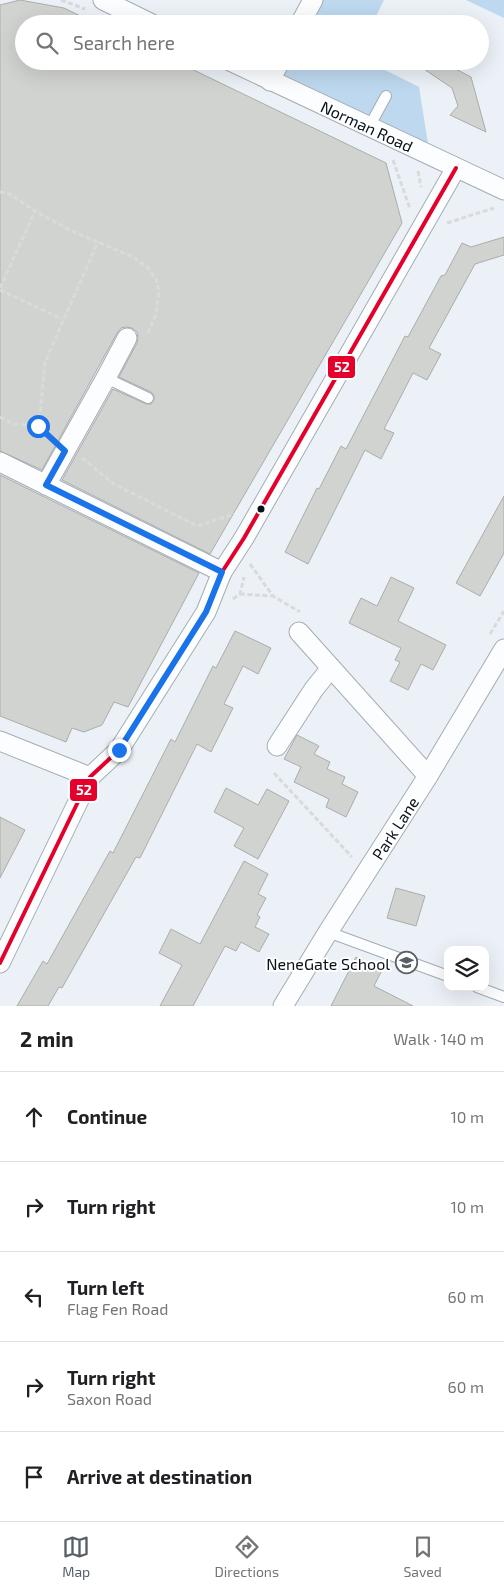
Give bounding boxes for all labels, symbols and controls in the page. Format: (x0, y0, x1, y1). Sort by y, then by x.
search box (15, 15, 489, 70)
icon: search (33, 29, 61, 57)
text: Search here (73, 31, 175, 54)
street label: Norman Road (318, 96, 416, 156)
line badge: 52 (327, 355, 356, 379)
text: 52 (334, 358, 350, 375)
route start (27, 415, 50, 438)
unlabelled marker (256, 504, 266, 514)
route end (108, 739, 131, 762)
line badge: 52 (69, 778, 98, 802)
text: 52 (76, 781, 92, 798)
street label: Park Lane (368, 793, 422, 863)
map controls (444, 946, 489, 991)
button: layers (444, 946, 489, 991)
school or university icon: NeneGate School (394, 951, 418, 975)
place label: NeneGate School (266, 954, 390, 973)
text: 2 min (20, 1026, 74, 1051)
text: Walk · 140 m (393, 1029, 484, 1048)
icon: ahead (20, 1103, 48, 1131)
text: Continue (67, 1105, 147, 1128)
text: 10 m (450, 1107, 484, 1126)
icon: right (20, 1193, 48, 1221)
text: Turn right (67, 1195, 155, 1218)
text: 10 m (450, 1197, 484, 1216)
text: Turn left (67, 1276, 144, 1299)
icon: left (20, 1283, 48, 1311)
text: 60 m (448, 1287, 484, 1306)
text: Flag Fen Road (67, 1299, 168, 1318)
text: Turn right (67, 1366, 155, 1389)
icon: right (20, 1373, 48, 1401)
text: 60 m (448, 1377, 484, 1396)
text: Saxon Road (67, 1389, 152, 1408)
icon: arrive (20, 1463, 48, 1491)
text: Arrive at destination (67, 1465, 252, 1488)
tab: Map (62, 1533, 90, 1580)
tab: Directions (215, 1533, 279, 1580)
tab: Saved (403, 1533, 442, 1580)

